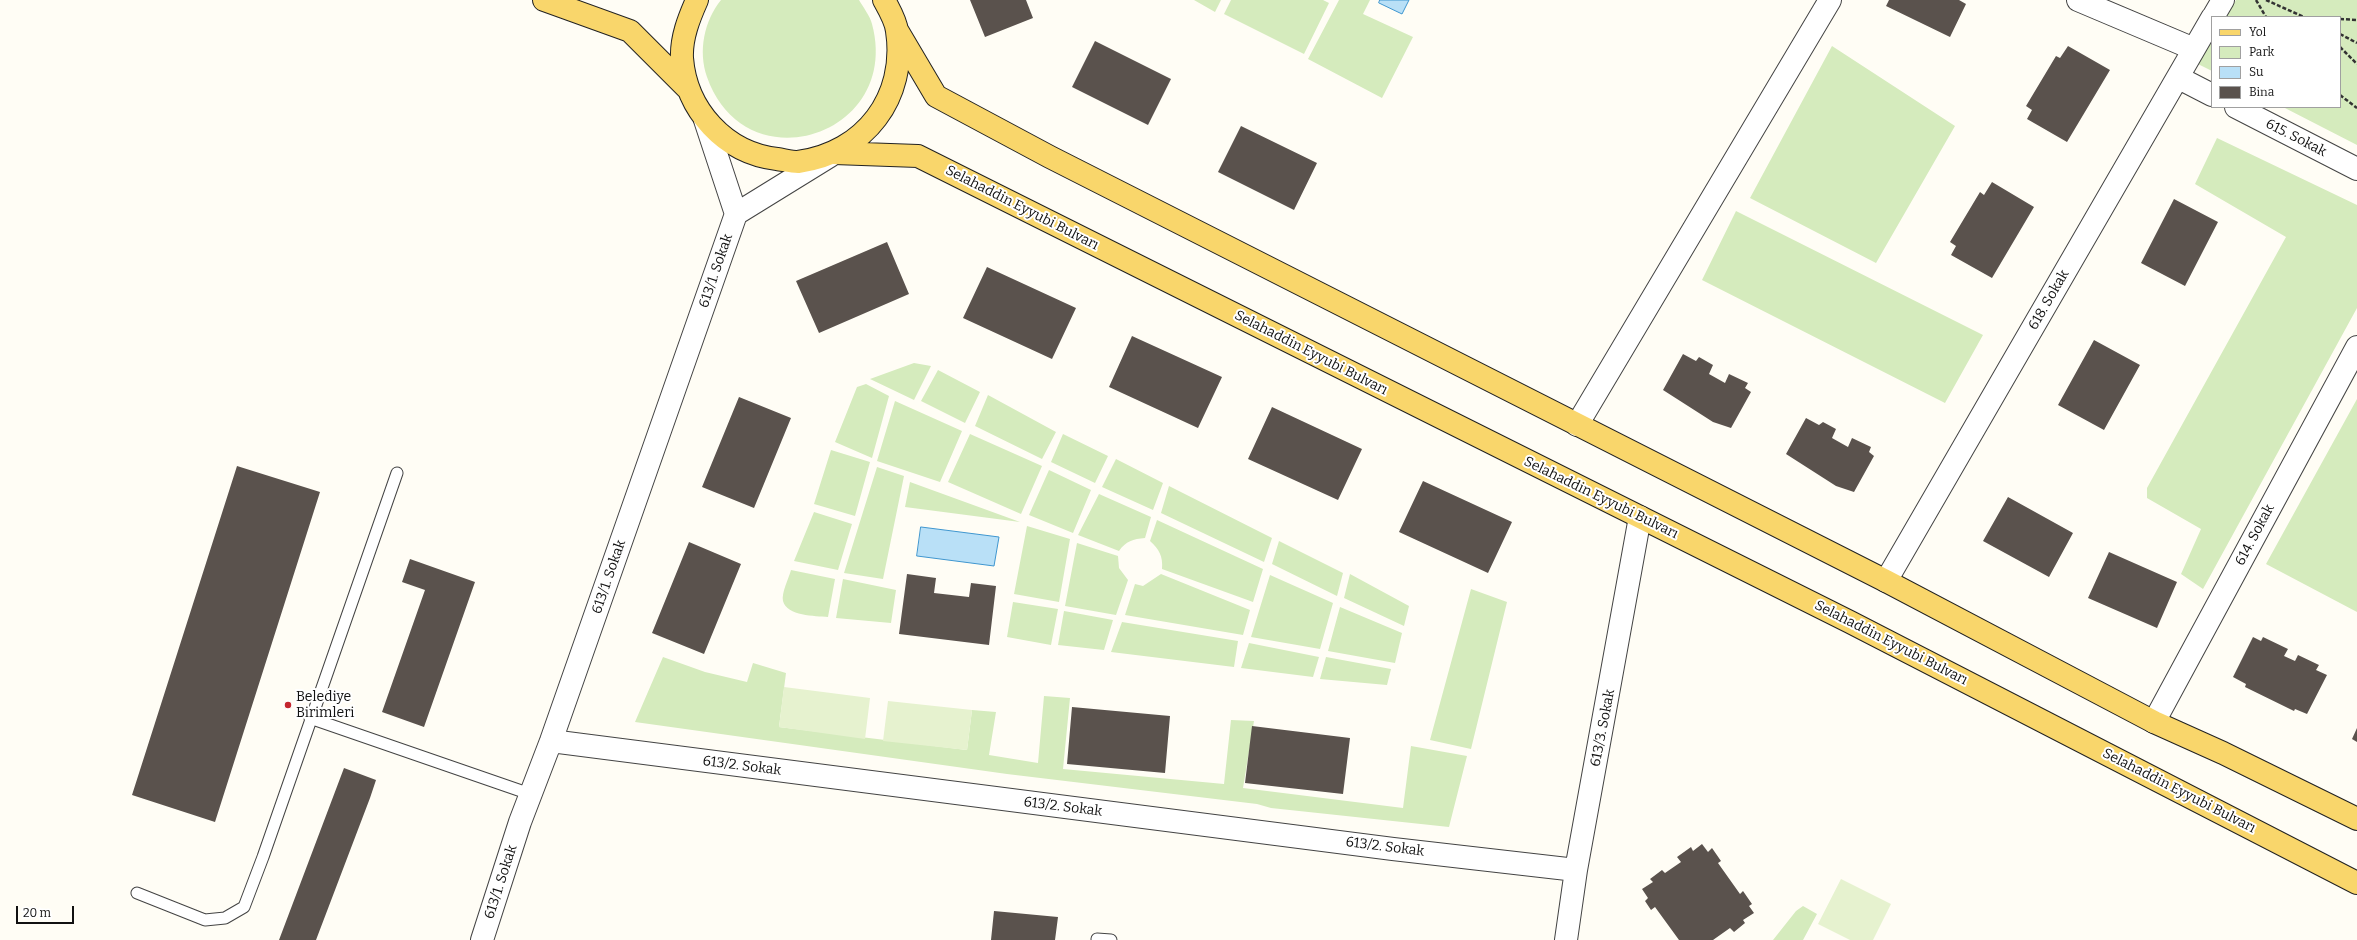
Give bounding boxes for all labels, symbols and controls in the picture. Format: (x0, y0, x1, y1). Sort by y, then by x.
legend (2211, 16, 2341, 108)
text: Yol (2249, 25, 2266, 39)
text: Park (2249, 45, 2274, 59)
text: Su (2249, 65, 2263, 79)
text: Bina (2249, 85, 2274, 99)
street label: 615. Sokak (2263, 116, 2329, 160)
street label: Selahaddin Eyyubi Bulvarı (943, 162, 1101, 254)
street label: 613/1. Sokak (696, 232, 736, 310)
street label: 618. Sokak (2025, 267, 2073, 333)
street label: Selahaddin Eyyubi Bulvarı (1232, 307, 1390, 399)
street label: Selahaddin Eyyubi Bulvarı (1521, 453, 1681, 543)
street label: 614. Sokak (2232, 501, 2278, 569)
street label: 613/1. Sokak (589, 538, 629, 616)
street label: Selahaddin Eyyubi Bulvarı (1812, 597, 1970, 689)
street label: 613/3. Sokak (1587, 688, 1619, 768)
place label: Belediye Birimleri (296, 689, 354, 722)
marker: Belediye Birimleri (283, 700, 293, 710)
street label: Selahaddin Eyyubi Bulvarı (2100, 745, 2258, 837)
street label: 613/2. Sokak (702, 753, 782, 779)
street label: 613/2. Sokak (1023, 794, 1103, 820)
street label: 613/2. Sokak (1345, 834, 1425, 860)
street label: 613/1. Sokak (481, 843, 521, 921)
scale bar (18, 898, 76, 924)
text: 20 m (23, 906, 51, 920)

